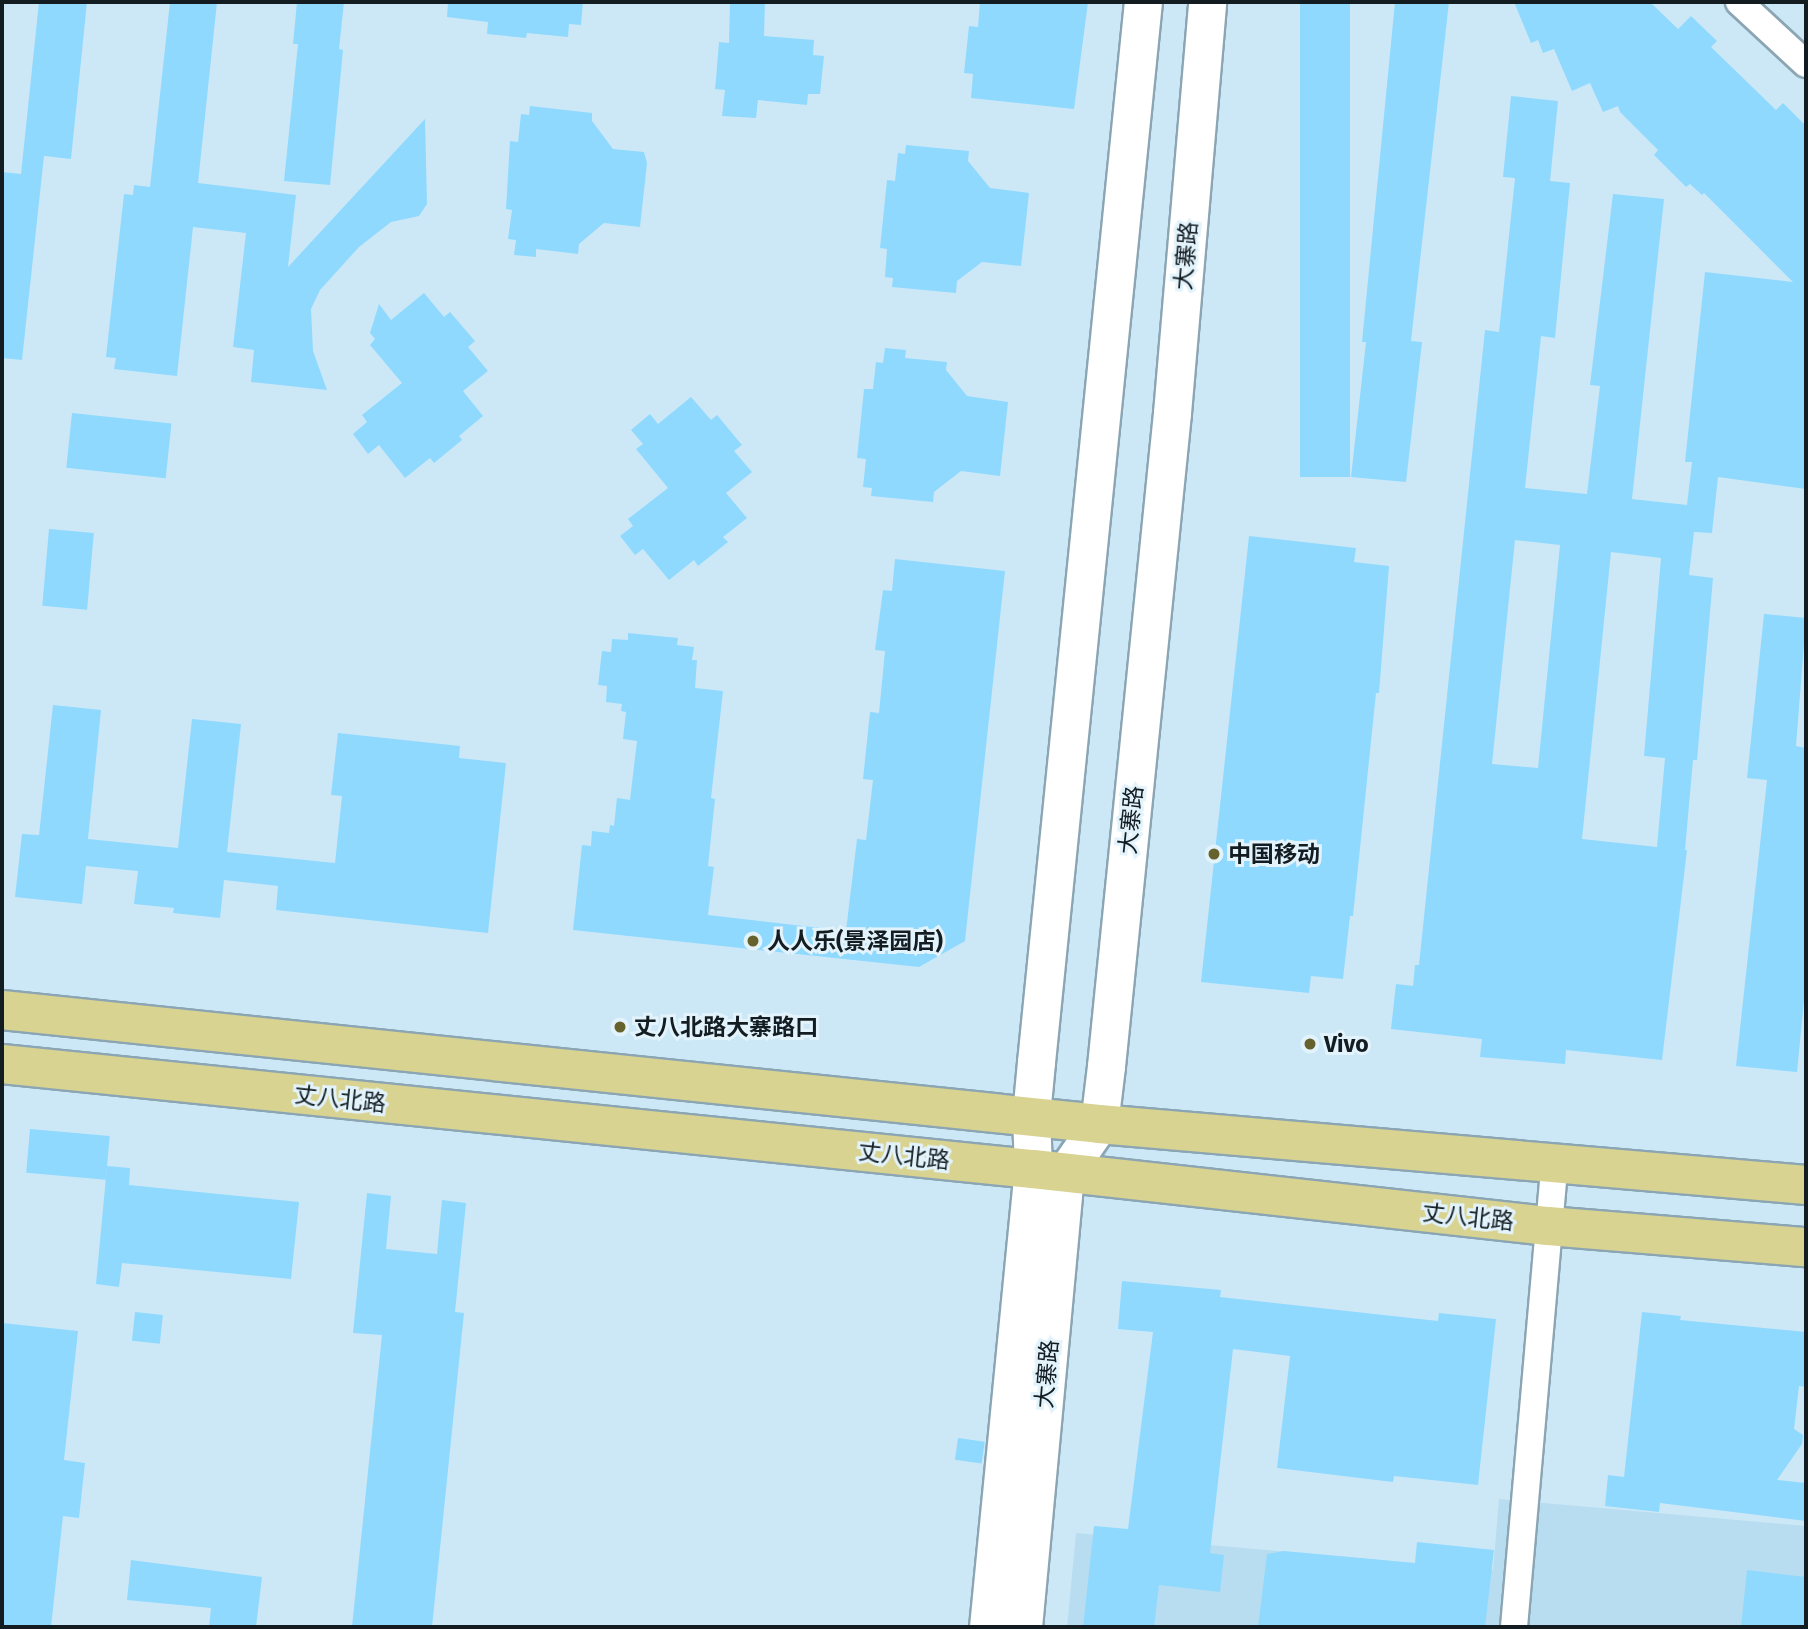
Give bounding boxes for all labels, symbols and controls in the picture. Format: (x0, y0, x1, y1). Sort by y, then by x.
street label: 大寨路 (1169, 220, 1203, 292)
street label: 大寨路 (1114, 784, 1148, 856)
place label: 中国移动 (1228, 840, 1320, 868)
marker: 中国移动 (1206, 846, 1222, 862)
place label: 人人乐(景泽园店) (767, 927, 943, 955)
marker: 人人乐(景泽园店) (745, 933, 761, 949)
place label: 丈八北路大寨路口 (634, 1013, 818, 1041)
marker: 丈八北路大寨路口 (612, 1019, 628, 1035)
place label: Vivo (1324, 1030, 1369, 1058)
marker: Vivo (1302, 1036, 1318, 1052)
street label: 丈八北路 (293, 1080, 387, 1118)
street label: 丈八北路 (857, 1137, 951, 1175)
street label: 丈八北路 (1421, 1198, 1515, 1236)
street label: 大寨路 (1030, 1338, 1064, 1410)

